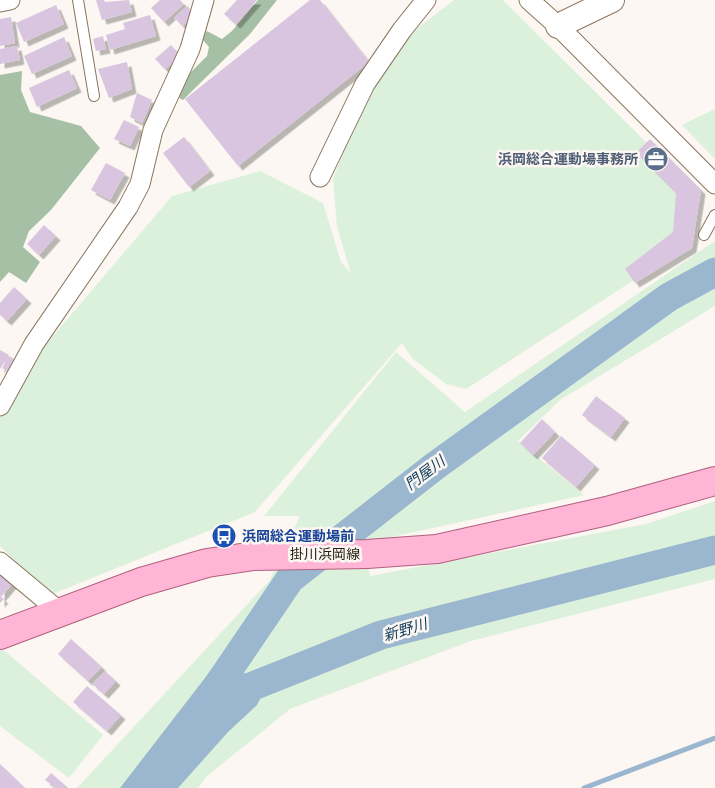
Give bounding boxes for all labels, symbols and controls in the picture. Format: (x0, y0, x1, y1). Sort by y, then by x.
office icon: 浜岡総合運動場事務所 (643, 146, 669, 172)
place label: 浜岡総合運動場事務所 (498, 150, 638, 169)
water label: 門屋川 (401, 450, 451, 495)
bus stop icon: 浜岡総合運動場前 (211, 523, 237, 549)
place label: 浜岡総合運動場前 (242, 527, 354, 546)
street label: 掛川浜岡線 (290, 545, 360, 564)
water label: 新野川 (381, 613, 431, 646)

